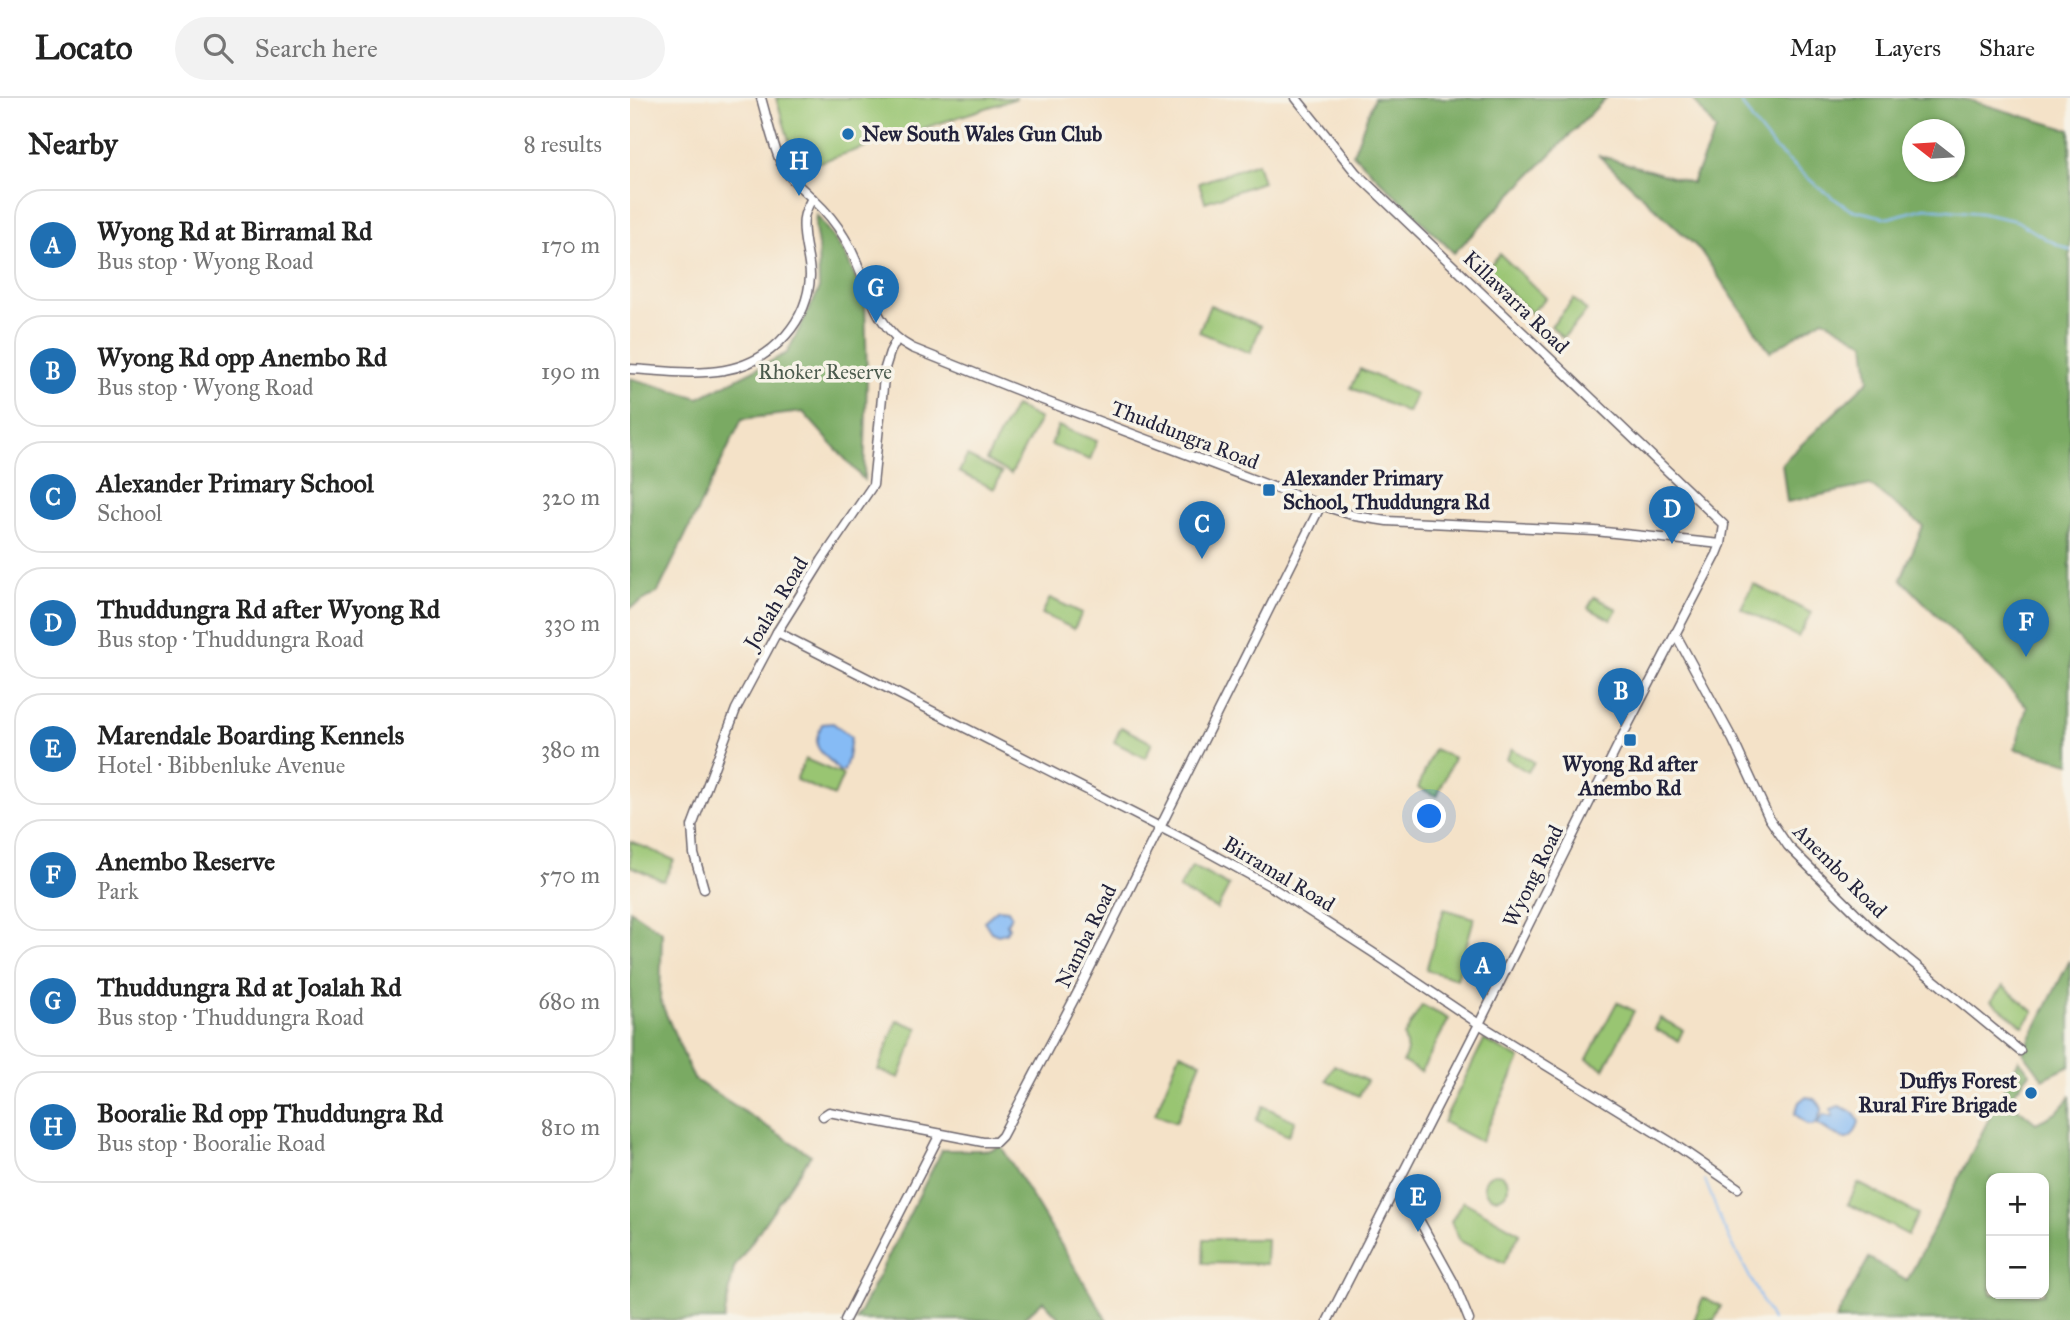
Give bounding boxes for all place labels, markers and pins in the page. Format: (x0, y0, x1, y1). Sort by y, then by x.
place label: New South Wales Gun Club (862, 121, 1102, 147)
marker: New South Wales Gun Club (840, 126, 856, 142)
pin: H (776, 138, 822, 196)
pin: G (853, 265, 899, 323)
place label: Alexander Primary School, Thuddungra Rd (1281, 465, 1490, 515)
marker: Alexander Primary School, Thuddungra Rd (1261, 482, 1277, 498)
pin: D (1649, 486, 1695, 544)
pin: C (1179, 501, 1225, 559)
pin: F (2003, 599, 2049, 657)
pin: B (1598, 668, 1644, 726)
marker: Wyong Rd after Anembo Rd (1622, 732, 1638, 748)
place label: Wyong Rd after Anembo Rd (1562, 751, 1699, 801)
pin: A (1460, 942, 1506, 1000)
place label: Duffys Forest Rural Fire Brigade (1858, 1068, 2018, 1118)
marker: Duffys Forest Rural Fire Brigade (2023, 1085, 2039, 1101)
pin: E (1395, 1174, 1441, 1232)

